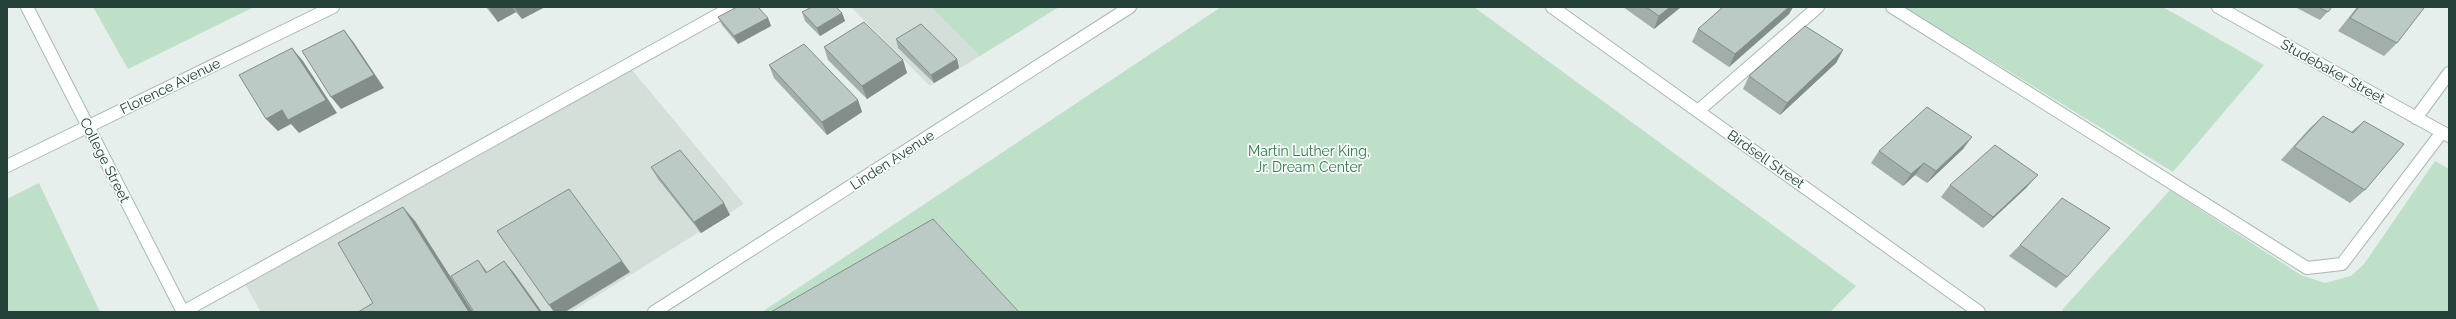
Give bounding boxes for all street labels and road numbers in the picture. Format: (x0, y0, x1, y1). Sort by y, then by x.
street label: Studebaker Street (2278, 36, 2388, 106)
street label: Florence Avenue (117, 55, 223, 117)
street label: College Street (77, 115, 133, 205)
street label: Linden Avenue (847, 127, 937, 193)
street label: Birdsell Street (1724, 127, 1808, 192)

